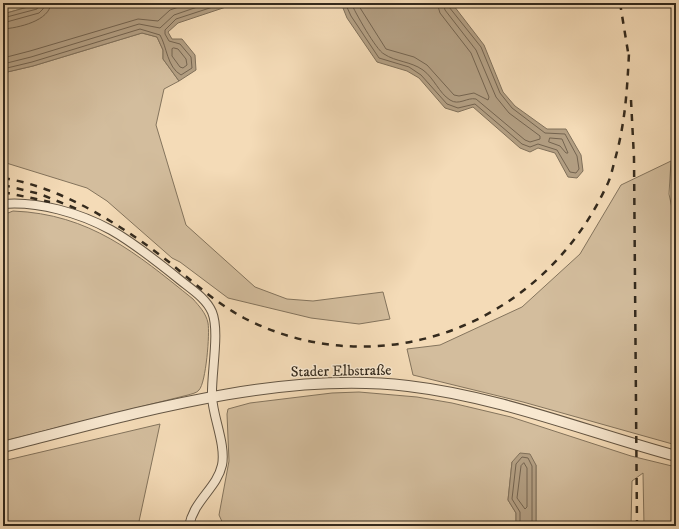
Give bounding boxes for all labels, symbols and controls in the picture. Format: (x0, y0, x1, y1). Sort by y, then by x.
street label: Stader Elbstraße (290, 361, 392, 381)

